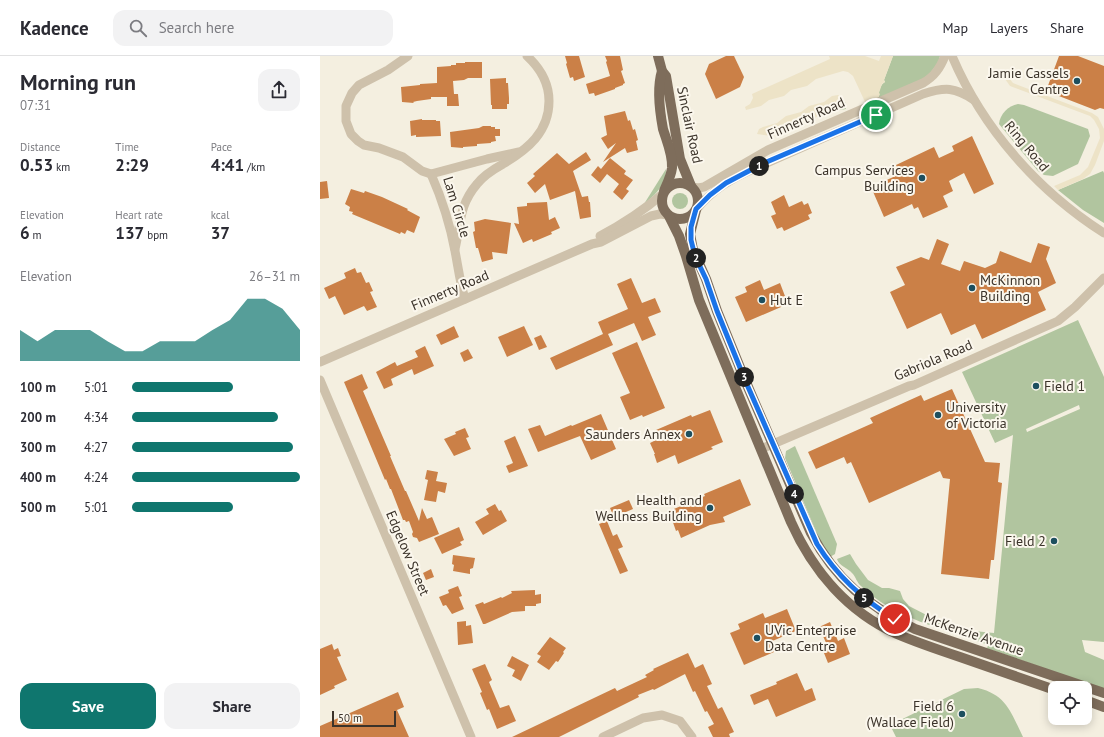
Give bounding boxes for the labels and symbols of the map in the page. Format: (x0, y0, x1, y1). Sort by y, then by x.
place label: Jamie Cassels Centre (987, 64, 1069, 98)
marker: Jamie Cassels Centre (1072, 76, 1082, 86)
street label: Sinclair Road (673, 85, 707, 165)
street label: Finnerty Road (765, 93, 847, 143)
pin (859, 98, 893, 132)
street label: Ring Road (1001, 117, 1053, 175)
pin: 1 (749, 156, 769, 176)
place label: Campus Services Building (814, 161, 914, 195)
marker: Campus Services Building (917, 173, 927, 183)
street label: Lam Circle (439, 174, 475, 240)
pin: 2 (686, 248, 706, 268)
street label: Finnerty Road (408, 266, 492, 314)
place label: McKinnon Building (980, 271, 1040, 305)
marker: McKinnon Building (967, 283, 977, 293)
place label: Hut E (770, 291, 803, 309)
marker: Hut E (757, 295, 767, 305)
street label: Gabriola Road (891, 335, 975, 385)
pin: 3 (734, 367, 754, 387)
place label: Field 1 (1044, 377, 1085, 395)
marker: Field 1 (1031, 381, 1041, 391)
place label: University of Victoria (946, 398, 1007, 432)
marker: University of Victoria (933, 410, 943, 420)
place label: Saunders Annex (585, 425, 681, 443)
marker: Saunders Annex (684, 429, 694, 439)
pin: 4 (784, 484, 804, 504)
place label: Health and Wellness Building (595, 491, 702, 525)
marker: Health and Wellness Building (705, 503, 715, 513)
street label: Edgelow Street (382, 508, 434, 598)
place label: Field 2 (1005, 532, 1046, 550)
marker: Field 2 (1049, 536, 1059, 546)
pin: 5 (854, 588, 874, 608)
pin (878, 602, 912, 636)
street label: McKenzie Avenue (922, 609, 1026, 659)
place label: UVic Enterprise Data Centre (765, 621, 856, 655)
marker: UVic Enterprise Data Centre (752, 633, 762, 643)
place label: Field 6 (Wallace Field) (867, 697, 954, 731)
scale bar (332, 709, 396, 728)
marker: Field 6 (Wallace Field) (957, 709, 967, 719)

